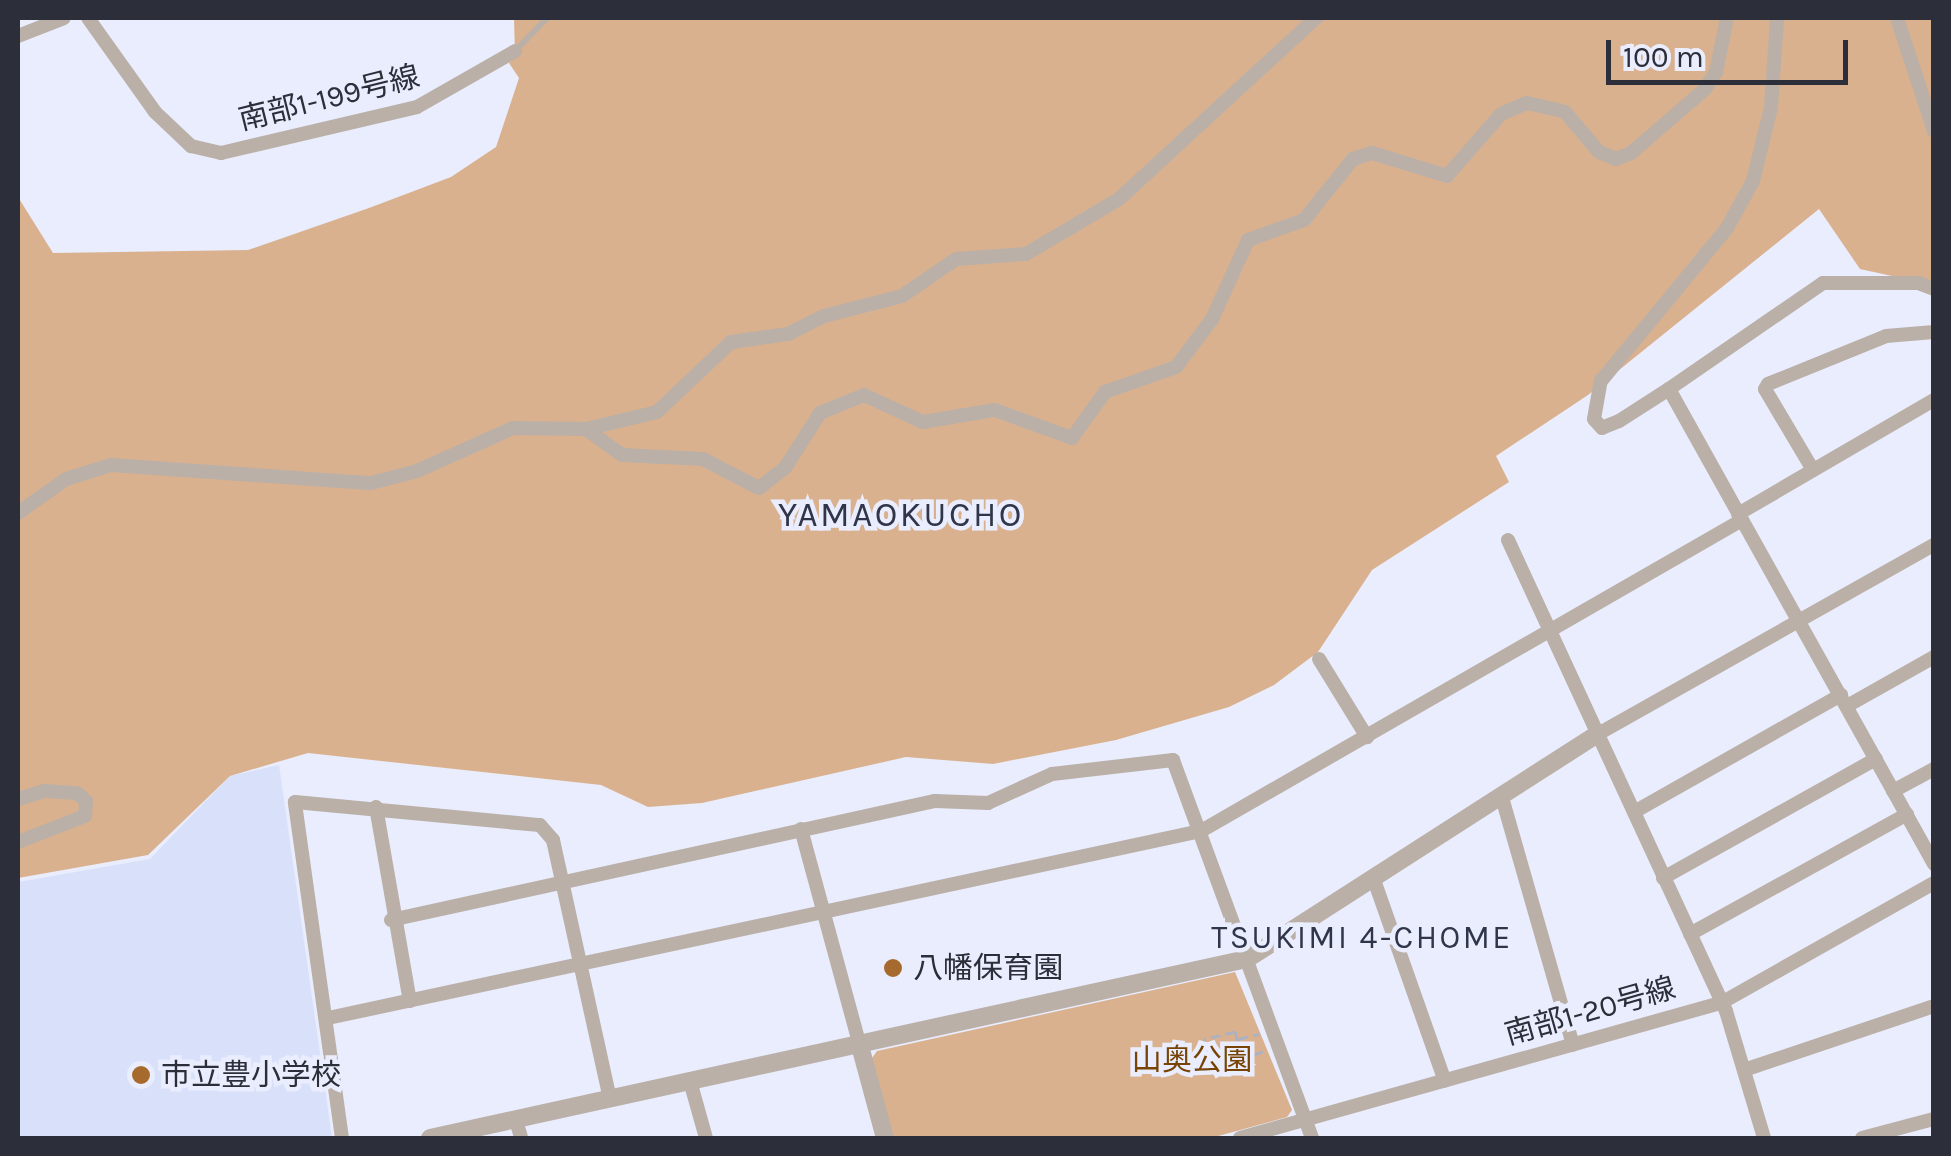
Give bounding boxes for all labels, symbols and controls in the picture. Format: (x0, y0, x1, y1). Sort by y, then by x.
scale bar (1611, 20, 1854, 82)
text: 100 m (1623, 39, 1704, 75)
street label: 南部1-199号線 (235, 58, 423, 138)
district label: YAMAOKUCHO (778, 494, 1024, 536)
district label: TSUKIMI 4-CHOME (1211, 919, 1513, 957)
place label: 八幡保育園 (913, 950, 1063, 986)
marker: 八幡保育園 (882, 957, 904, 979)
street label: 南部1-20号線 (1501, 970, 1679, 1052)
park label: 山奥公園 (1132, 1042, 1252, 1078)
place label: 市立豊小学校 (161, 1057, 341, 1093)
marker: 市立豊小学校 (130, 1064, 152, 1086)

